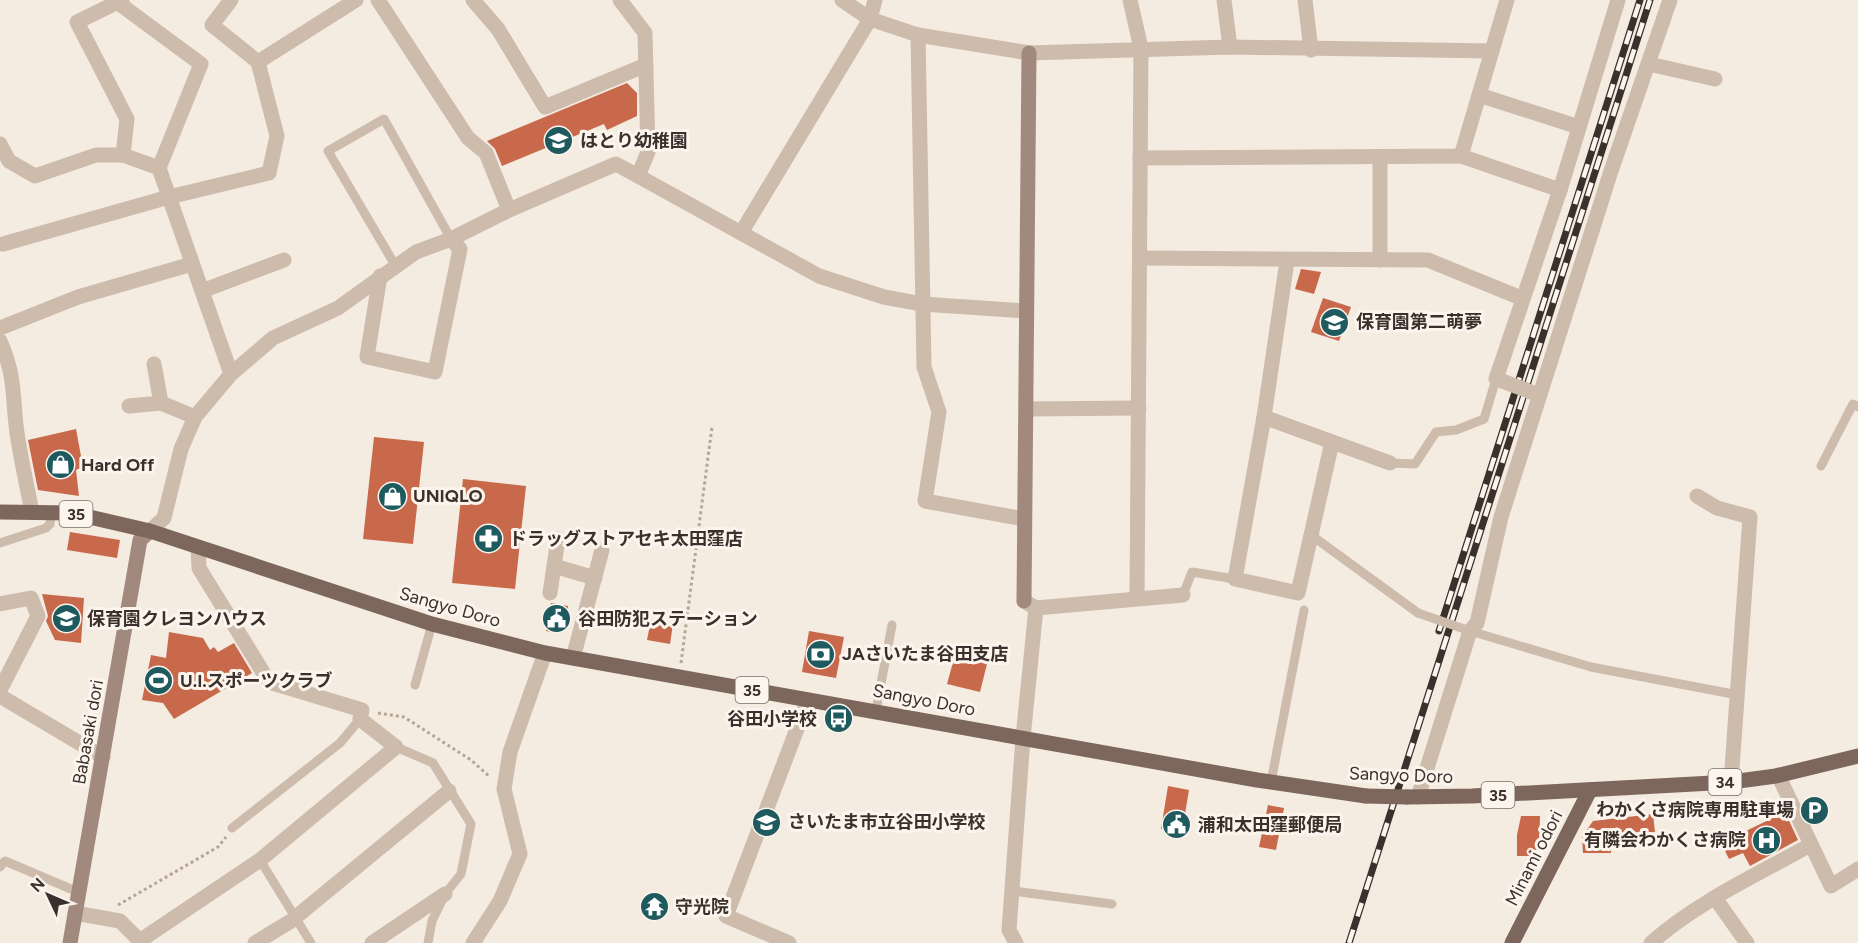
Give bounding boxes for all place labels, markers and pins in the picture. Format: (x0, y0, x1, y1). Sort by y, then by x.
school or university icon: はとり幼稚園 (543, 125, 575, 157)
place label: はとり幼稚園 (580, 130, 688, 152)
school or university icon: 保育園第二萌夢 (1319, 306, 1351, 338)
place label: 保育園第二萌夢 (1356, 311, 1482, 333)
shop icon: Hard Off (44, 449, 76, 481)
place label: Hard Off (81, 454, 155, 476)
shop icon: UNIQLO (376, 480, 408, 512)
place label: UNIQLO (413, 485, 483, 507)
pharmacy icon: ドラッグストアセキ太田窪店 (472, 523, 504, 555)
place label: ドラッグストアセキ太田窪店 (509, 528, 743, 550)
school or university icon: 保育園クレヨンハウス (50, 603, 82, 635)
public building icon: 谷田防犯ステーション (541, 603, 573, 635)
place label: 保育園クレヨンハウス (87, 608, 267, 630)
place label: 谷田防犯ステーション (578, 608, 758, 630)
bank icon: JAさいたま谷田支店 (805, 638, 837, 670)
place label: JAさいたま谷田支店 (842, 643, 1008, 665)
sports icon: U.I.スポーツクラブ (143, 665, 175, 697)
place label: U.I.スポーツクラブ (180, 670, 332, 692)
bus stop icon: 谷田小学校 (822, 703, 854, 735)
place label: 谷田小学校 (727, 708, 817, 730)
parking icon: わかくさ病院専用駐車場 (1799, 794, 1831, 826)
place label: わかくさ病院専用駐車場 (1596, 799, 1794, 821)
school or university icon: さいたま市立谷田小学校 (751, 806, 783, 838)
public building icon: 浦和太田窪郵便局 (1161, 809, 1193, 841)
place label: さいたま市立谷田小学校 (788, 811, 985, 833)
place label: 浦和太田窪郵便局 (1198, 814, 1342, 836)
hospital icon: 有隣会わかくさ病院 (1751, 824, 1783, 856)
place label: 有隣会わかくさ病院 (1584, 829, 1746, 851)
temple icon: 守光院 (638, 891, 670, 923)
place label: 守光院 (675, 896, 729, 918)

